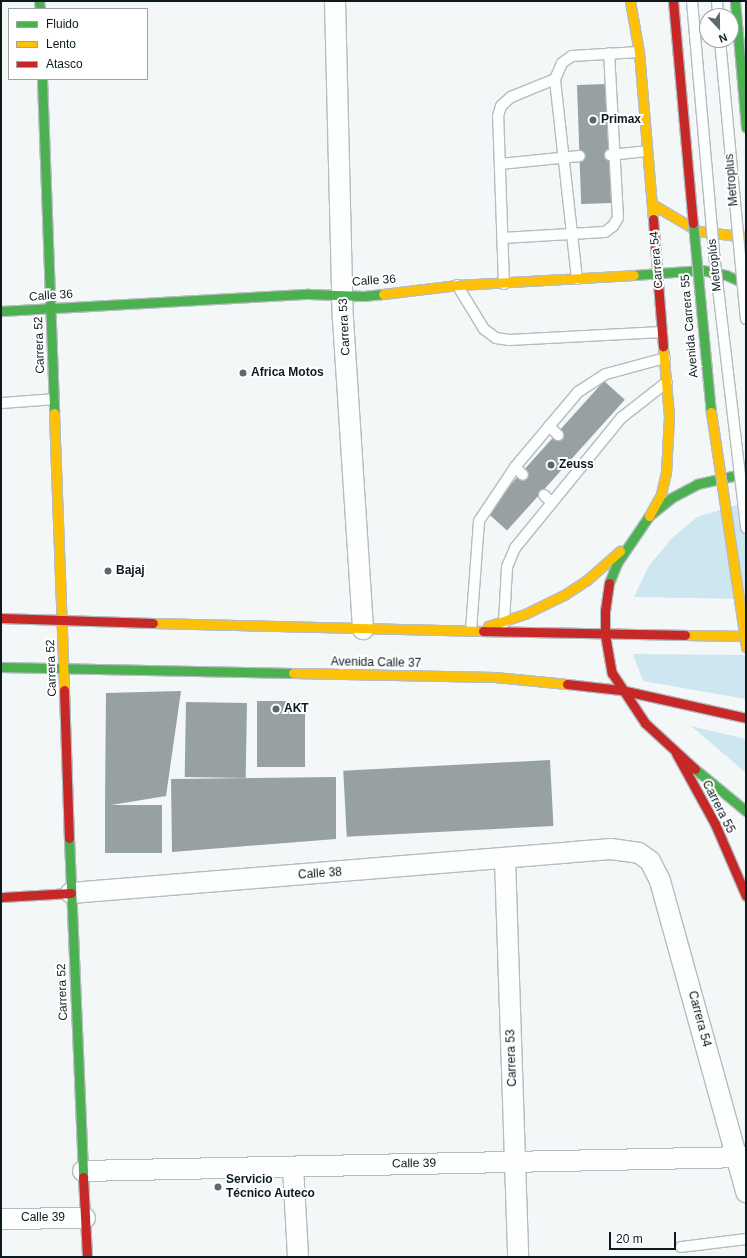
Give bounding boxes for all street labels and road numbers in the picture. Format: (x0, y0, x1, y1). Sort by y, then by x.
street label: Metroplus (723, 153, 741, 207)
street label: Carrera 54 (647, 231, 667, 289)
street label: Metroplús (705, 238, 725, 292)
street label: Calle 36 (352, 272, 396, 290)
street label: Avenida Carrera 55 (678, 274, 702, 378)
street label: Calle 36 (29, 287, 73, 305)
street label: Carrera 53 (336, 298, 354, 356)
street label: Carrera 52 (32, 316, 48, 374)
street label: Carrera 52 (44, 639, 60, 697)
street label: Avenida Calle 37 (331, 655, 421, 671)
street label: Carrera 55 (699, 778, 737, 836)
street label: Calle 38 (298, 865, 342, 883)
street label: Carrera 52 (55, 963, 71, 1021)
street label: Carrera 54 (685, 989, 713, 1049)
street label: Carrera 53 (504, 1029, 520, 1087)
street label: Calle 39 (392, 1156, 436, 1172)
street label: Calle 39 (21, 1211, 65, 1225)

